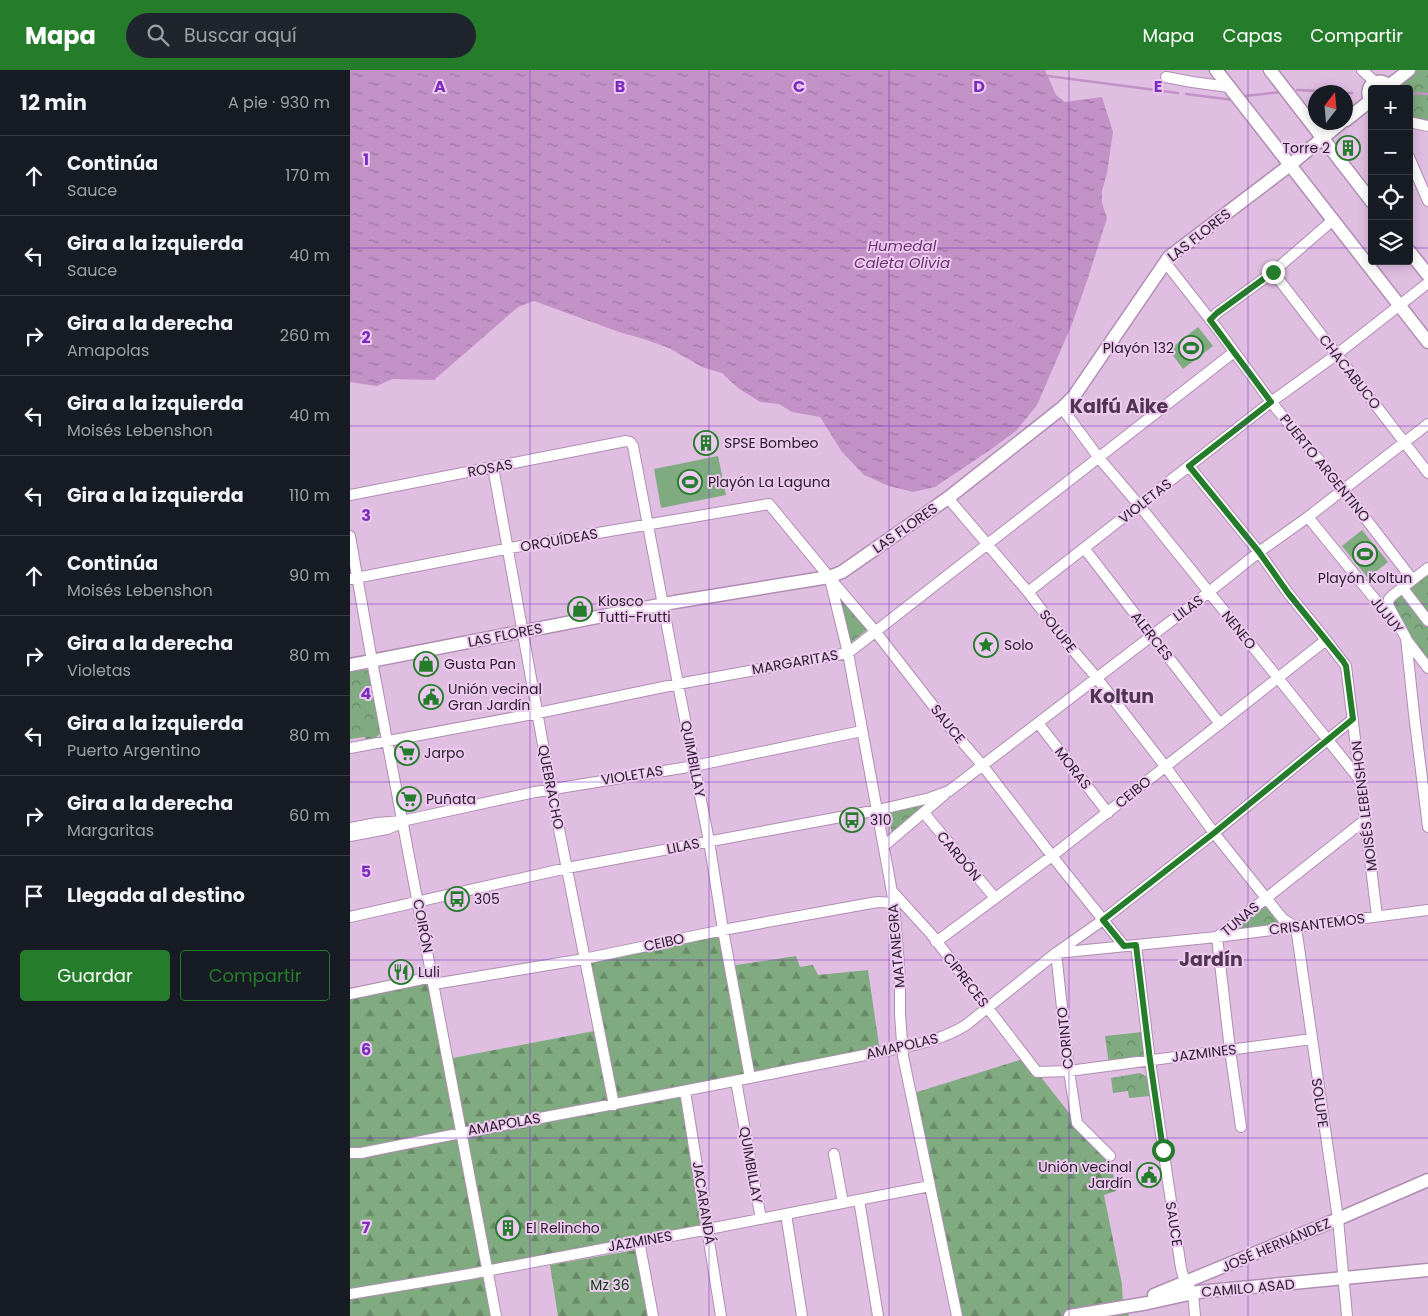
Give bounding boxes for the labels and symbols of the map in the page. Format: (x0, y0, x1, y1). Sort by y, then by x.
text: A (434, 75, 446, 98)
text: B (615, 75, 625, 98)
text: C (793, 75, 805, 98)
text: D (973, 75, 985, 98)
text: E (1154, 75, 1162, 98)
north arrow (1308, 85, 1353, 130)
building icon: Torre 2 (1335, 135, 1361, 161)
place label: Torre 2 (1283, 138, 1330, 158)
text: 1 (363, 148, 369, 171)
street label: LAS FLORES (1163, 204, 1235, 266)
water label: Humedal Caleta Olivia (854, 235, 950, 273)
route end (1262, 261, 1285, 284)
text: 2 (361, 326, 371, 349)
street label: CHACABUCO (1314, 330, 1386, 414)
sports icon: Playón 132 (1178, 335, 1204, 361)
place label: Playón 132 (1103, 338, 1174, 358)
district label: Kalfú Aike (1070, 393, 1169, 420)
street label: PUERTO ARGENTINO (1275, 410, 1375, 526)
building icon: SPSE Bombeo (693, 430, 719, 456)
place label: SPSE Bombeo (724, 433, 819, 453)
street label: ROSAS (466, 454, 514, 482)
sports icon: Playón La Laguna (677, 469, 703, 495)
place label: Playón La Laguna (708, 472, 830, 492)
street label: VIOLETAS (1114, 474, 1176, 528)
street label: LAS FLORES (868, 498, 942, 558)
text: 3 (361, 504, 371, 527)
street label: ORQUÍDEAS (519, 523, 599, 557)
sports icon: Playón Koltun (1352, 541, 1378, 567)
place label: Playón Koltun (1318, 568, 1412, 588)
street label: LILAS (1169, 590, 1207, 626)
place label: Kiosco Tutti-Frutti (598, 591, 671, 627)
street label: JUJUY (1366, 592, 1408, 638)
shop icon: Kiosco Tutti-Frutti (567, 596, 593, 622)
street label: SOLUPE (1035, 605, 1081, 657)
street label: NENEO (1217, 606, 1261, 654)
street label: ALERCES (1126, 607, 1178, 665)
street label: LAS FLORES (466, 618, 544, 652)
place icon: Solo (973, 632, 999, 658)
place label: Solo (1004, 635, 1034, 655)
street label: MARGARITAS (750, 645, 840, 679)
shop icon: Gusta Pan (413, 651, 439, 677)
place label: Gusta Pan (444, 654, 516, 674)
place label: Unión vecinal Gran Jardín (448, 679, 542, 715)
text: 4 (361, 682, 372, 705)
district label: Koltun (1090, 683, 1154, 710)
public building icon: Unión vecinal Gran Jardín (418, 684, 444, 710)
street label: SAUCE (926, 700, 970, 748)
street label: QUIMBILLAY (676, 719, 710, 799)
supermarket icon: Jarpo (394, 740, 420, 766)
street label: MOISÉS LEBENSHON (1346, 740, 1382, 872)
street label: MORAS (1050, 742, 1096, 794)
place label: Jarpo (424, 743, 465, 763)
street label: QUEBRACHO (533, 743, 569, 831)
street label: VIOLETAS (600, 760, 664, 790)
street label: CEIBO (1111, 771, 1155, 813)
supermarket icon: Puñata (396, 786, 422, 812)
place label: Puñata (426, 789, 476, 809)
bus stop icon: 310 (839, 807, 865, 833)
place label: 310 (870, 810, 892, 830)
street label: CARDÓN (932, 827, 986, 885)
street label: LILAS (665, 833, 701, 859)
text: 5 (361, 860, 371, 883)
bus stop icon: 305 (444, 886, 470, 912)
place label: 305 (474, 889, 500, 909)
street label: COIRÓN (408, 897, 438, 955)
street label: TUNAS (1217, 897, 1263, 941)
street label: MATANEGRA (882, 903, 910, 989)
street label: CRISANTEMOS (1268, 908, 1366, 940)
street label: CEIBO (642, 928, 686, 956)
district label: Jardín (1179, 946, 1243, 973)
street label: CIPRECES (938, 949, 994, 1011)
restaurant icon: Luli (388, 959, 414, 985)
place label: Luli (418, 962, 440, 982)
street label: CORINTO (1052, 1006, 1078, 1070)
street label: AMAPOLAS (864, 1028, 940, 1064)
text: 6 (361, 1038, 371, 1061)
street label: JAZMINES (1170, 1039, 1238, 1067)
street label: SOLUPE (1307, 1077, 1333, 1129)
street label: AMAPOLAS (466, 1108, 542, 1140)
street label: QUIMBILLAY (734, 1125, 768, 1205)
route start (1152, 1139, 1175, 1162)
place label: Unión vecinal Jardín (1038, 1157, 1132, 1193)
street label: JACARANDÁ (688, 1160, 720, 1246)
public building icon: Unión vecinal Jardín (1136, 1162, 1162, 1188)
street label: SAUCE (1161, 1200, 1187, 1248)
street label: JOSÉ HERNÁNDEZ (1218, 1213, 1334, 1277)
building icon: El Relincho (495, 1215, 521, 1241)
text: 7 (362, 1216, 371, 1239)
place label: El Relincho (526, 1218, 600, 1238)
street label: JAZMINES (606, 1225, 674, 1257)
street label: CAMILO ASAD (1201, 1274, 1296, 1302)
park label: Mz 36 (590, 1275, 630, 1295)

